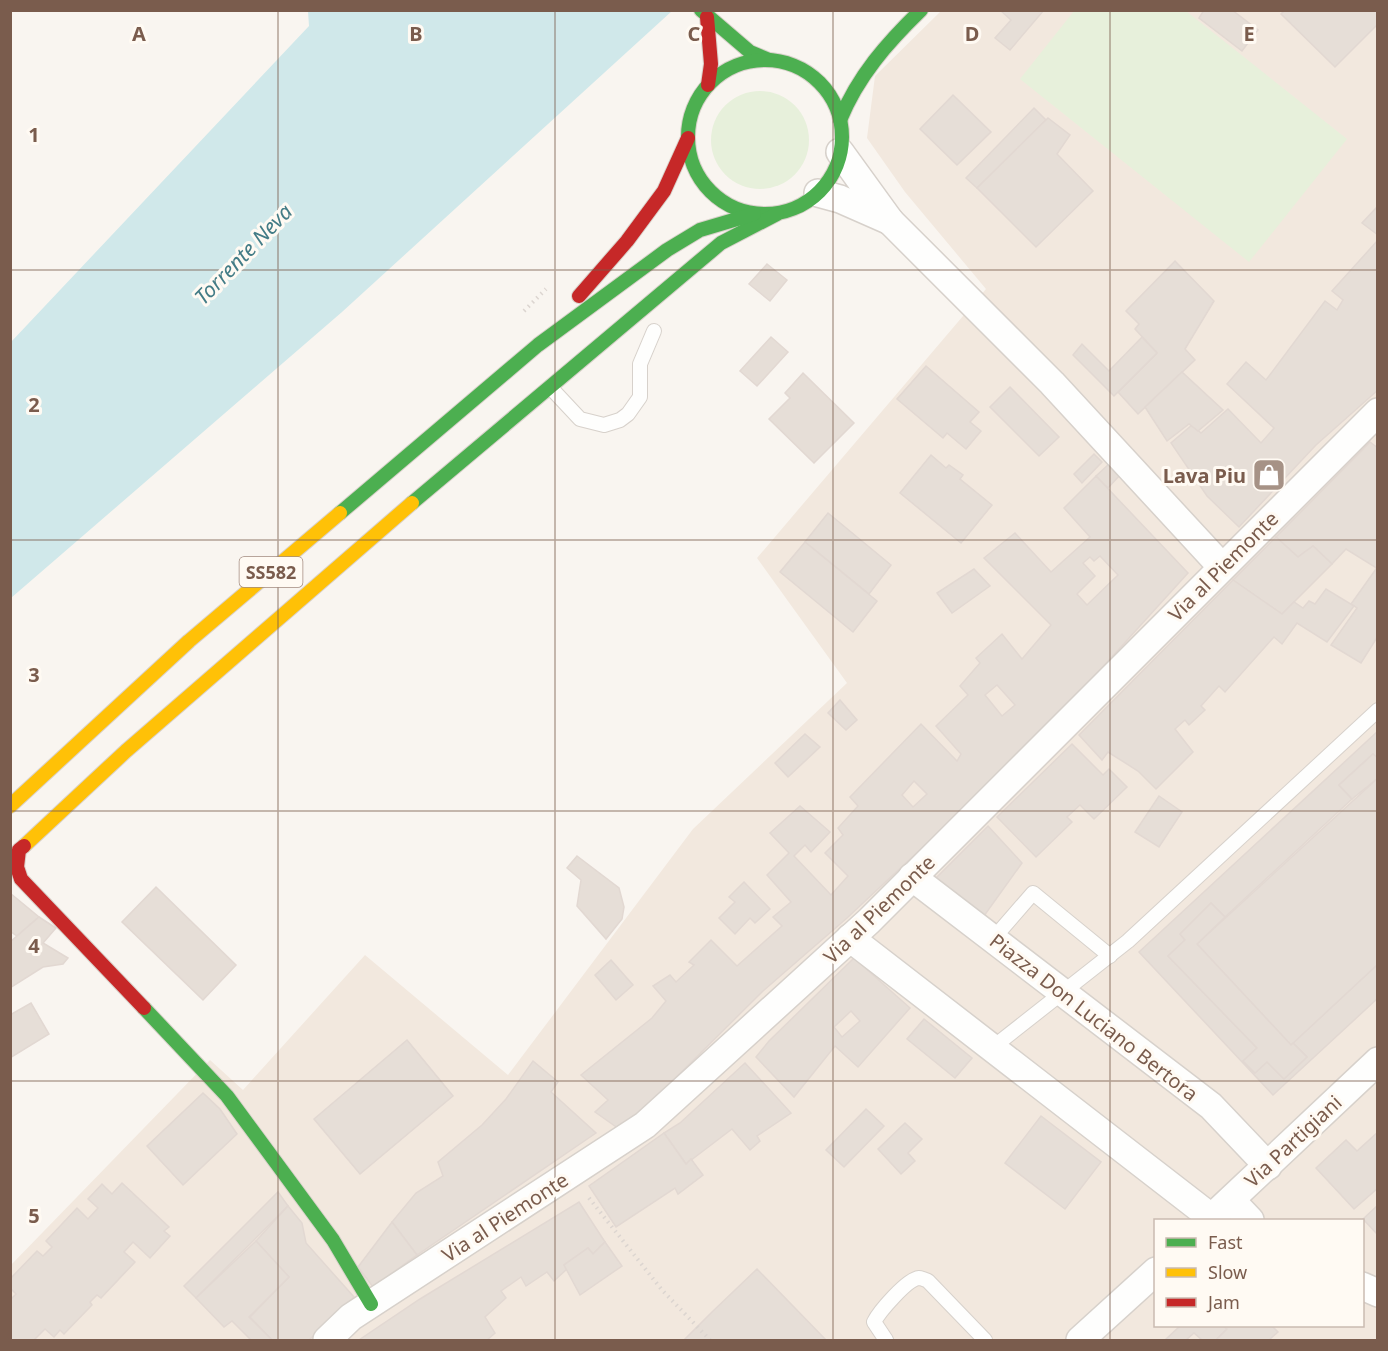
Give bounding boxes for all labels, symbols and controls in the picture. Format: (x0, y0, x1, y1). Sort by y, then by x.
text: A (132, 20, 146, 47)
text: B (409, 20, 423, 47)
text: C (688, 20, 701, 47)
text: D (965, 20, 979, 47)
text: E (1243, 20, 1255, 47)
text: 1 (28, 121, 40, 148)
water label: Torrente Neva (188, 198, 298, 310)
text: 2 (28, 391, 40, 418)
shop icon: Lava Piu (1251, 457, 1287, 493)
place label: Lava Piu (1163, 462, 1246, 489)
street label: Via al Piemonte (1162, 505, 1284, 627)
road number: SS582 (240, 557, 302, 587)
text: 3 (28, 661, 40, 688)
street label: Via al Piemonte (817, 849, 941, 969)
street label: Piazza Don Luciano Bertora (984, 927, 1204, 1107)
text: 4 (28, 932, 40, 959)
street label: Via Partigiani (1239, 1089, 1347, 1193)
street label: Via al Piemonte (437, 1166, 573, 1268)
text: 5 (28, 1202, 40, 1229)
legend (1154, 1219, 1364, 1327)
text: Fast (1208, 1230, 1243, 1254)
text: Slow (1208, 1260, 1247, 1284)
text: Jam (1206, 1290, 1240, 1314)

